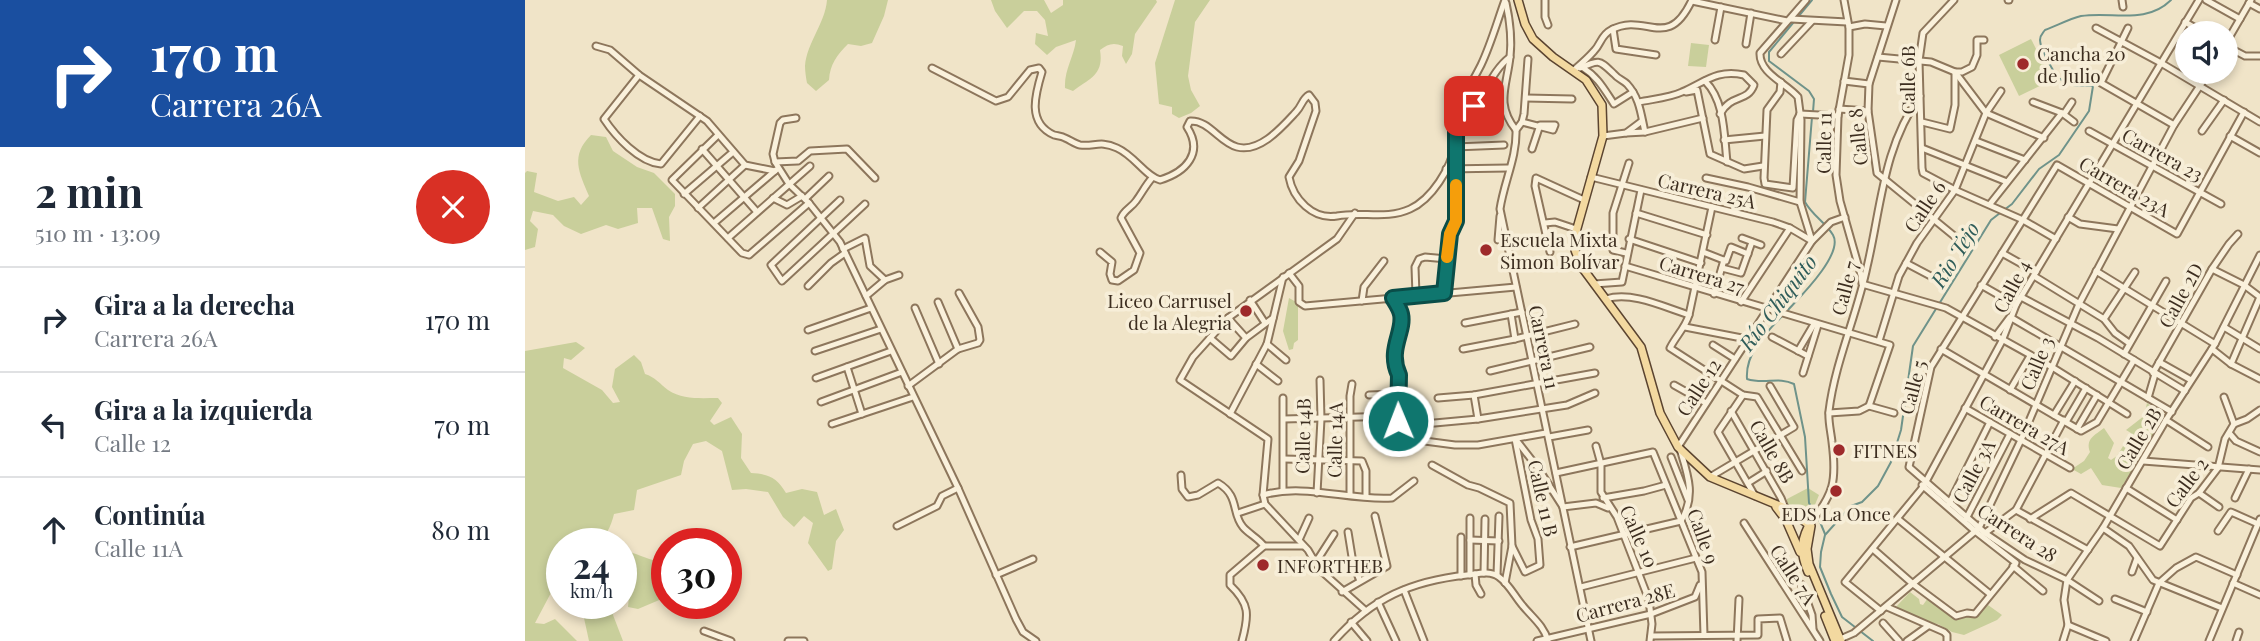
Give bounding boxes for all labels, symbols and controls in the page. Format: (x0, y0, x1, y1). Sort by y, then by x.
text: 170 m (150, 19, 278, 84)
map controls (2175, 21, 2238, 84)
button: sound (2175, 21, 2238, 84)
icon: right (35, 28, 126, 119)
place label: Cancha 20 de Julio (2037, 40, 2126, 88)
street label: Calle 6B (1894, 45, 1920, 115)
marker: Cancha 20 de Julio (2015, 56, 2031, 72)
pin (1444, 76, 1504, 136)
text: Carrera 26A (150, 82, 322, 125)
icon: arrive (1455, 87, 1493, 125)
street label: Calle 8 (1841, 107, 1873, 167)
street label: Calle 11 (1809, 112, 1837, 174)
street label: Carrera 23 (2118, 121, 2208, 187)
street label: Carrera 23A (2075, 150, 2176, 223)
text: 2 min (35, 163, 143, 219)
street label: Carrera 25A (1655, 166, 1760, 214)
button: close (416, 170, 490, 244)
street label: Calle 6 (1897, 175, 1951, 237)
water label: Rio Tejo (1922, 216, 1985, 293)
text: 510 m · 13:09 (35, 217, 161, 248)
place label: Escuela Mixta Simon Bolívar (1500, 226, 1620, 274)
marker: Escuela Mixta Simon Bolívar (1478, 242, 1494, 258)
water label: Río Chiquito (1731, 248, 1822, 357)
street label: Carrera 27 (1656, 249, 1748, 299)
street label: Calle 4 (1986, 255, 2036, 317)
street label: Calle 7 (1824, 258, 1864, 318)
street label: Calle 2D (2152, 258, 2208, 332)
text: Gira a la derecha (94, 287, 295, 322)
place label: Liceo Carrusel de la Alegria (1107, 287, 1233, 335)
icon: right (35, 301, 73, 339)
text: 170 m (425, 302, 490, 337)
marker: Liceo Carrusel de la Alegria (1238, 303, 1254, 319)
street label: Carrera 11 (1523, 303, 1567, 391)
text: Carrera 26A (94, 322, 217, 353)
street label: Calle 3 (2013, 332, 2059, 394)
street label: Calle 12 (1670, 353, 1726, 421)
street label: Calle 5 (1892, 357, 1932, 417)
position arrow (1361, 384, 1435, 458)
street label: Carrera 27A (1975, 388, 2076, 461)
text: Gira a la izquierda (94, 392, 313, 427)
street label: Calle 14B (1288, 398, 1316, 474)
street label: Calle 14A (1320, 401, 1348, 478)
street label: Calle 2B (2109, 402, 2167, 474)
icon: left (35, 406, 73, 444)
text: 70 m (434, 407, 490, 442)
street label: Calle 8B (1744, 415, 1802, 487)
text: Calle 12 (94, 427, 171, 458)
street label: Calle 3A (1946, 434, 2001, 507)
place label: FITNES (1853, 437, 1917, 463)
marker: FITNES (1831, 442, 1847, 458)
street label: Calle 2 (2159, 452, 2213, 512)
street label: Calle 11 B (1523, 457, 1565, 539)
marker: EDS La Once (1828, 483, 1844, 499)
text: Continúa (94, 497, 206, 532)
street label: Carrera 28 (1973, 497, 2063, 567)
place label: EDS La Once (1781, 500, 1891, 526)
street label: Calle 10 (1615, 501, 1665, 571)
street label: Calle 9 (1682, 505, 1726, 567)
icon: ahead (35, 511, 73, 549)
text: 80 m (431, 512, 490, 547)
speed limit sign: 30 (651, 528, 742, 619)
text: Calle 11A (94, 532, 183, 563)
street label: Calle 7A (1765, 539, 1824, 610)
text: 24 (573, 541, 610, 588)
place label: INFORTHEB (1277, 552, 1383, 578)
marker: INFORTHEB (1255, 557, 1271, 573)
street label: Carrera 28E (1573, 576, 1677, 628)
text: km/h (570, 579, 613, 603)

